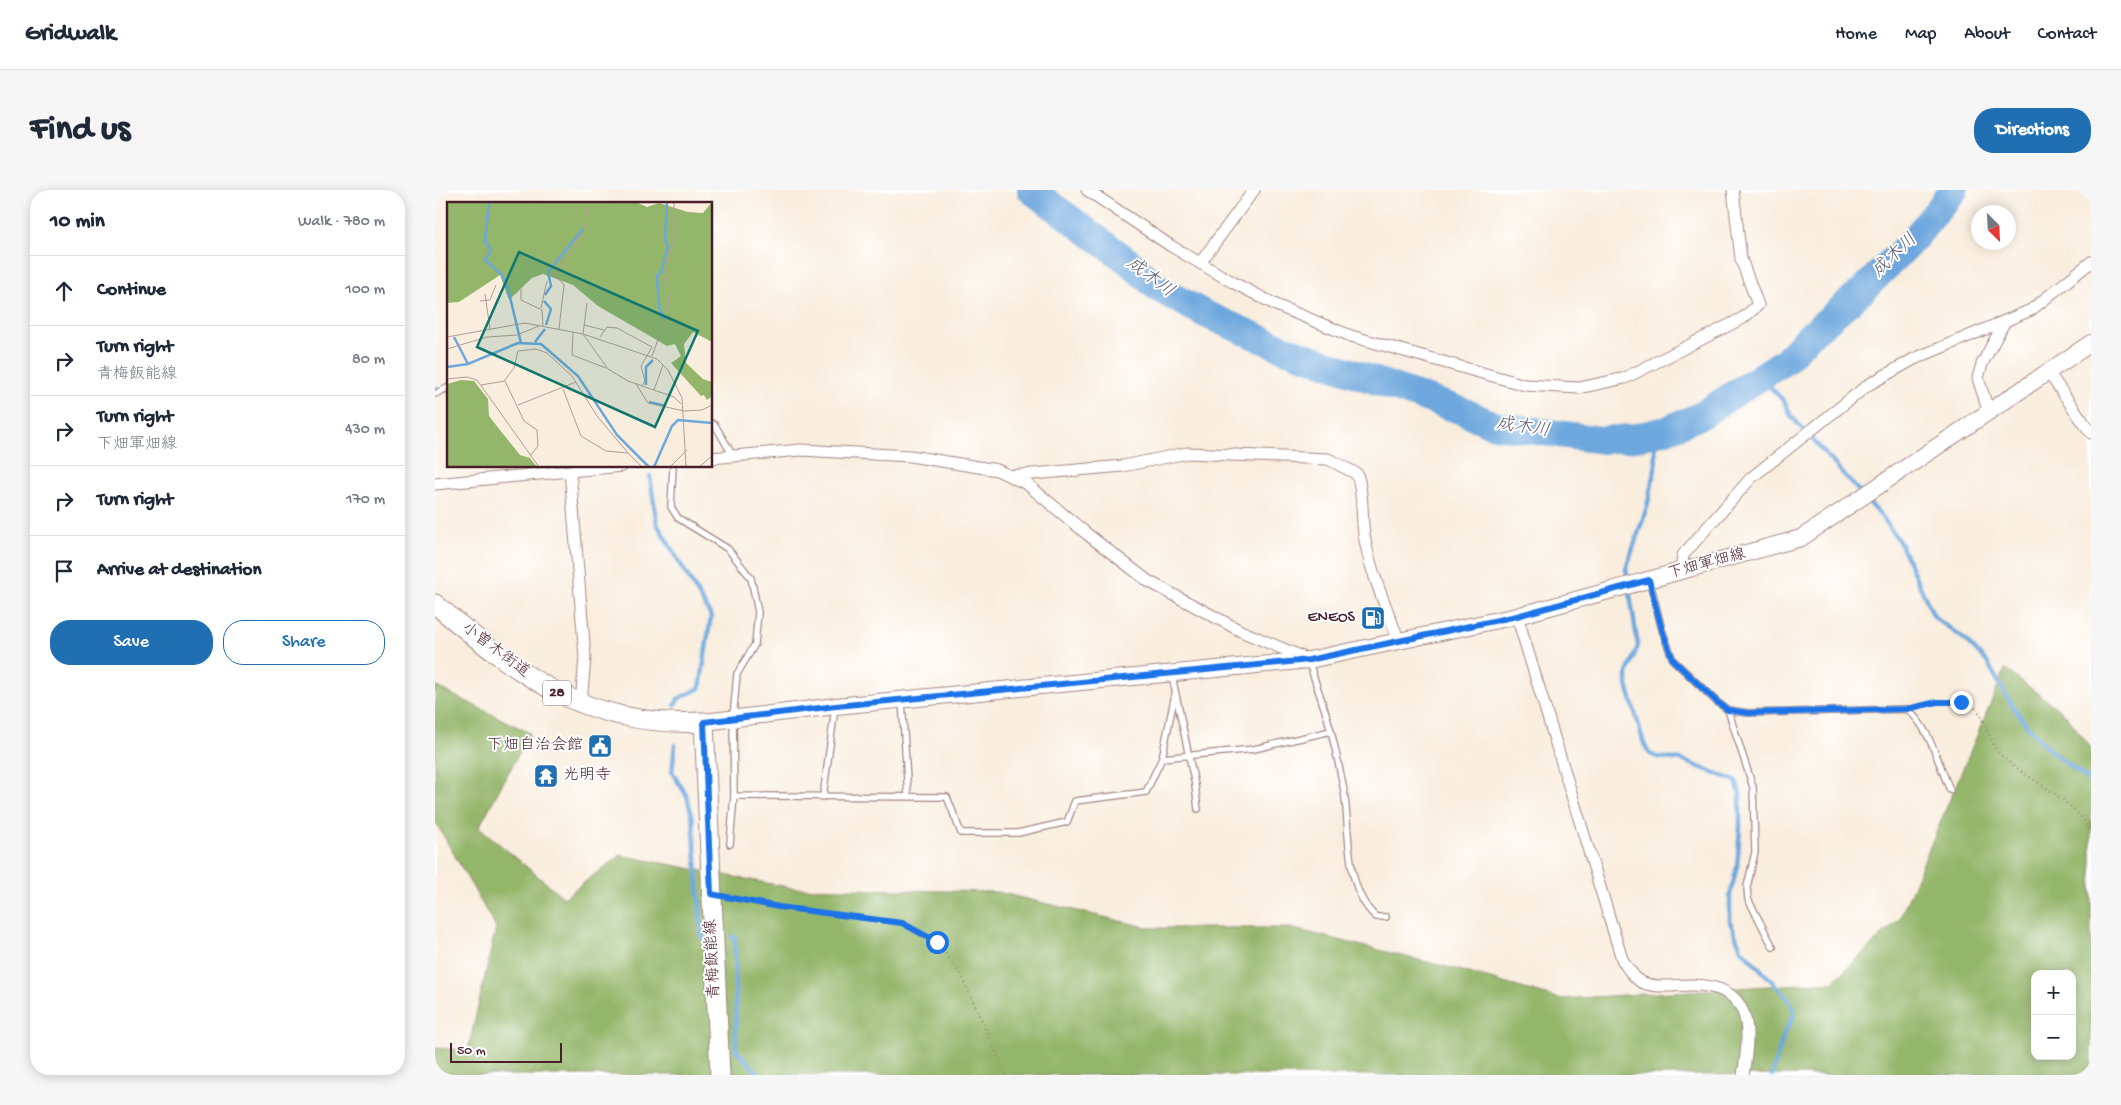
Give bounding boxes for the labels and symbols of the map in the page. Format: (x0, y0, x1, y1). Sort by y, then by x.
inset map (447, 202, 713, 468)
north arrow (1971, 205, 2016, 250)
water label: 成木川 (1868, 229, 1922, 282)
water label: 成木川 (1122, 253, 1178, 303)
water label: 成木川 (1495, 412, 1551, 443)
street label: 下畑軍畑線 (1665, 544, 1748, 585)
fuel station icon: ENEOS (1360, 605, 1386, 631)
place label: ENEOS (1308, 609, 1356, 628)
street label: 小曽木街道 (457, 618, 534, 683)
road number: 28 (543, 680, 571, 706)
route end (1950, 691, 1973, 714)
public building icon: 下畑自治会館 (587, 733, 613, 759)
place label: 下畑自治会館 (487, 735, 583, 756)
temple icon: 光明寺 (533, 763, 559, 789)
place label: 光明寺 (563, 766, 611, 786)
street label: 青梅飯能線 (700, 919, 726, 1000)
route start (926, 931, 949, 954)
scale bar (450, 1040, 563, 1063)

